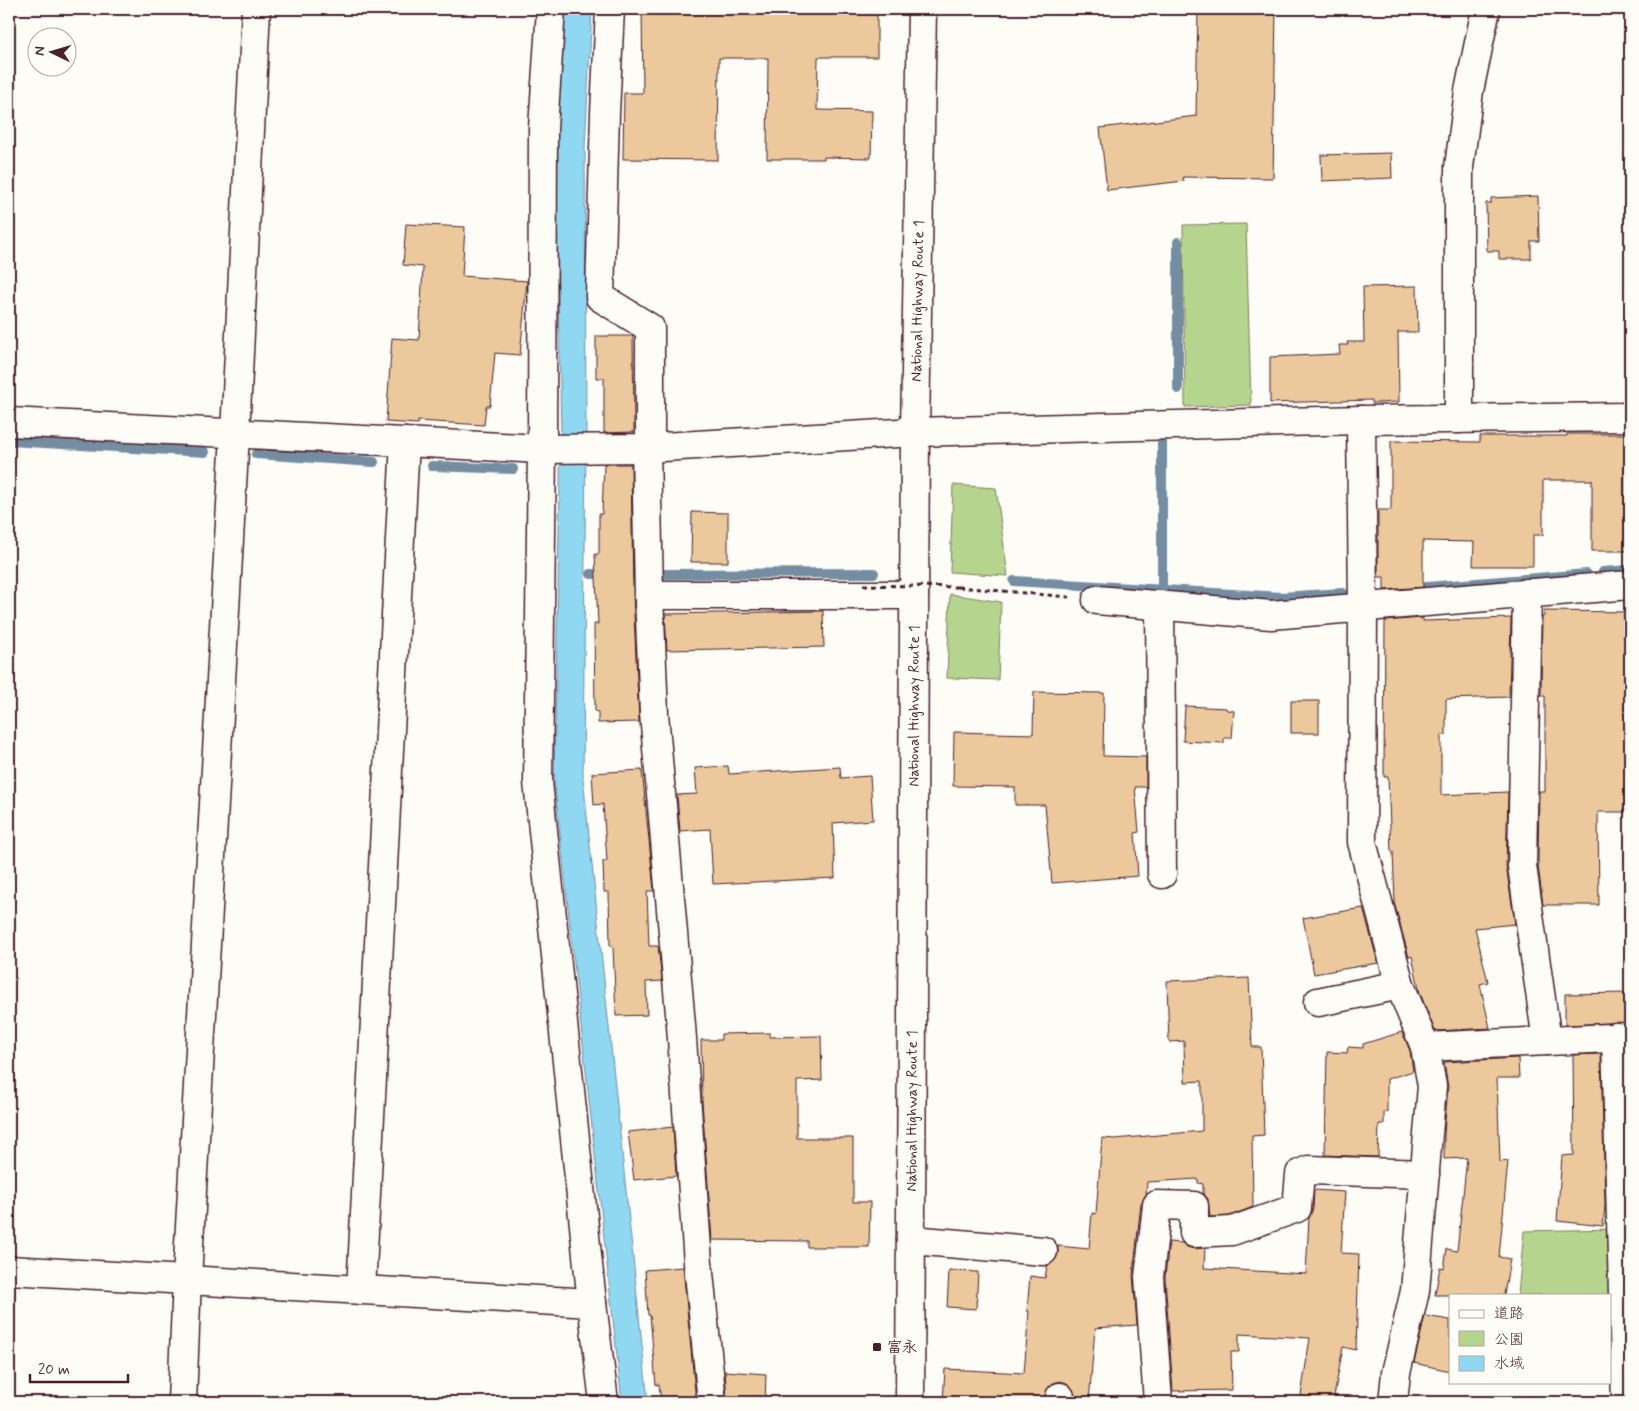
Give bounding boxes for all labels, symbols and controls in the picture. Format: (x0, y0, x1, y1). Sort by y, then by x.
north arrow (28, 28, 78, 78)
text: N (31, 46, 49, 56)
street label: National Highway Route 1 (907, 220, 930, 382)
street label: National Highway Route 1 (904, 625, 925, 787)
street label: National Highway Route 1 (902, 1030, 923, 1192)
legend (1449, 1294, 1612, 1384)
text: 道路 (1494, 1304, 1524, 1324)
text: 公園 (1494, 1330, 1524, 1350)
place label: 富永 (887, 1338, 917, 1358)
marker: 富永 (871, 1341, 883, 1353)
scale bar (30, 1351, 128, 1383)
text: 水域 (1494, 1354, 1524, 1374)
text: 20 m (38, 1360, 70, 1380)

